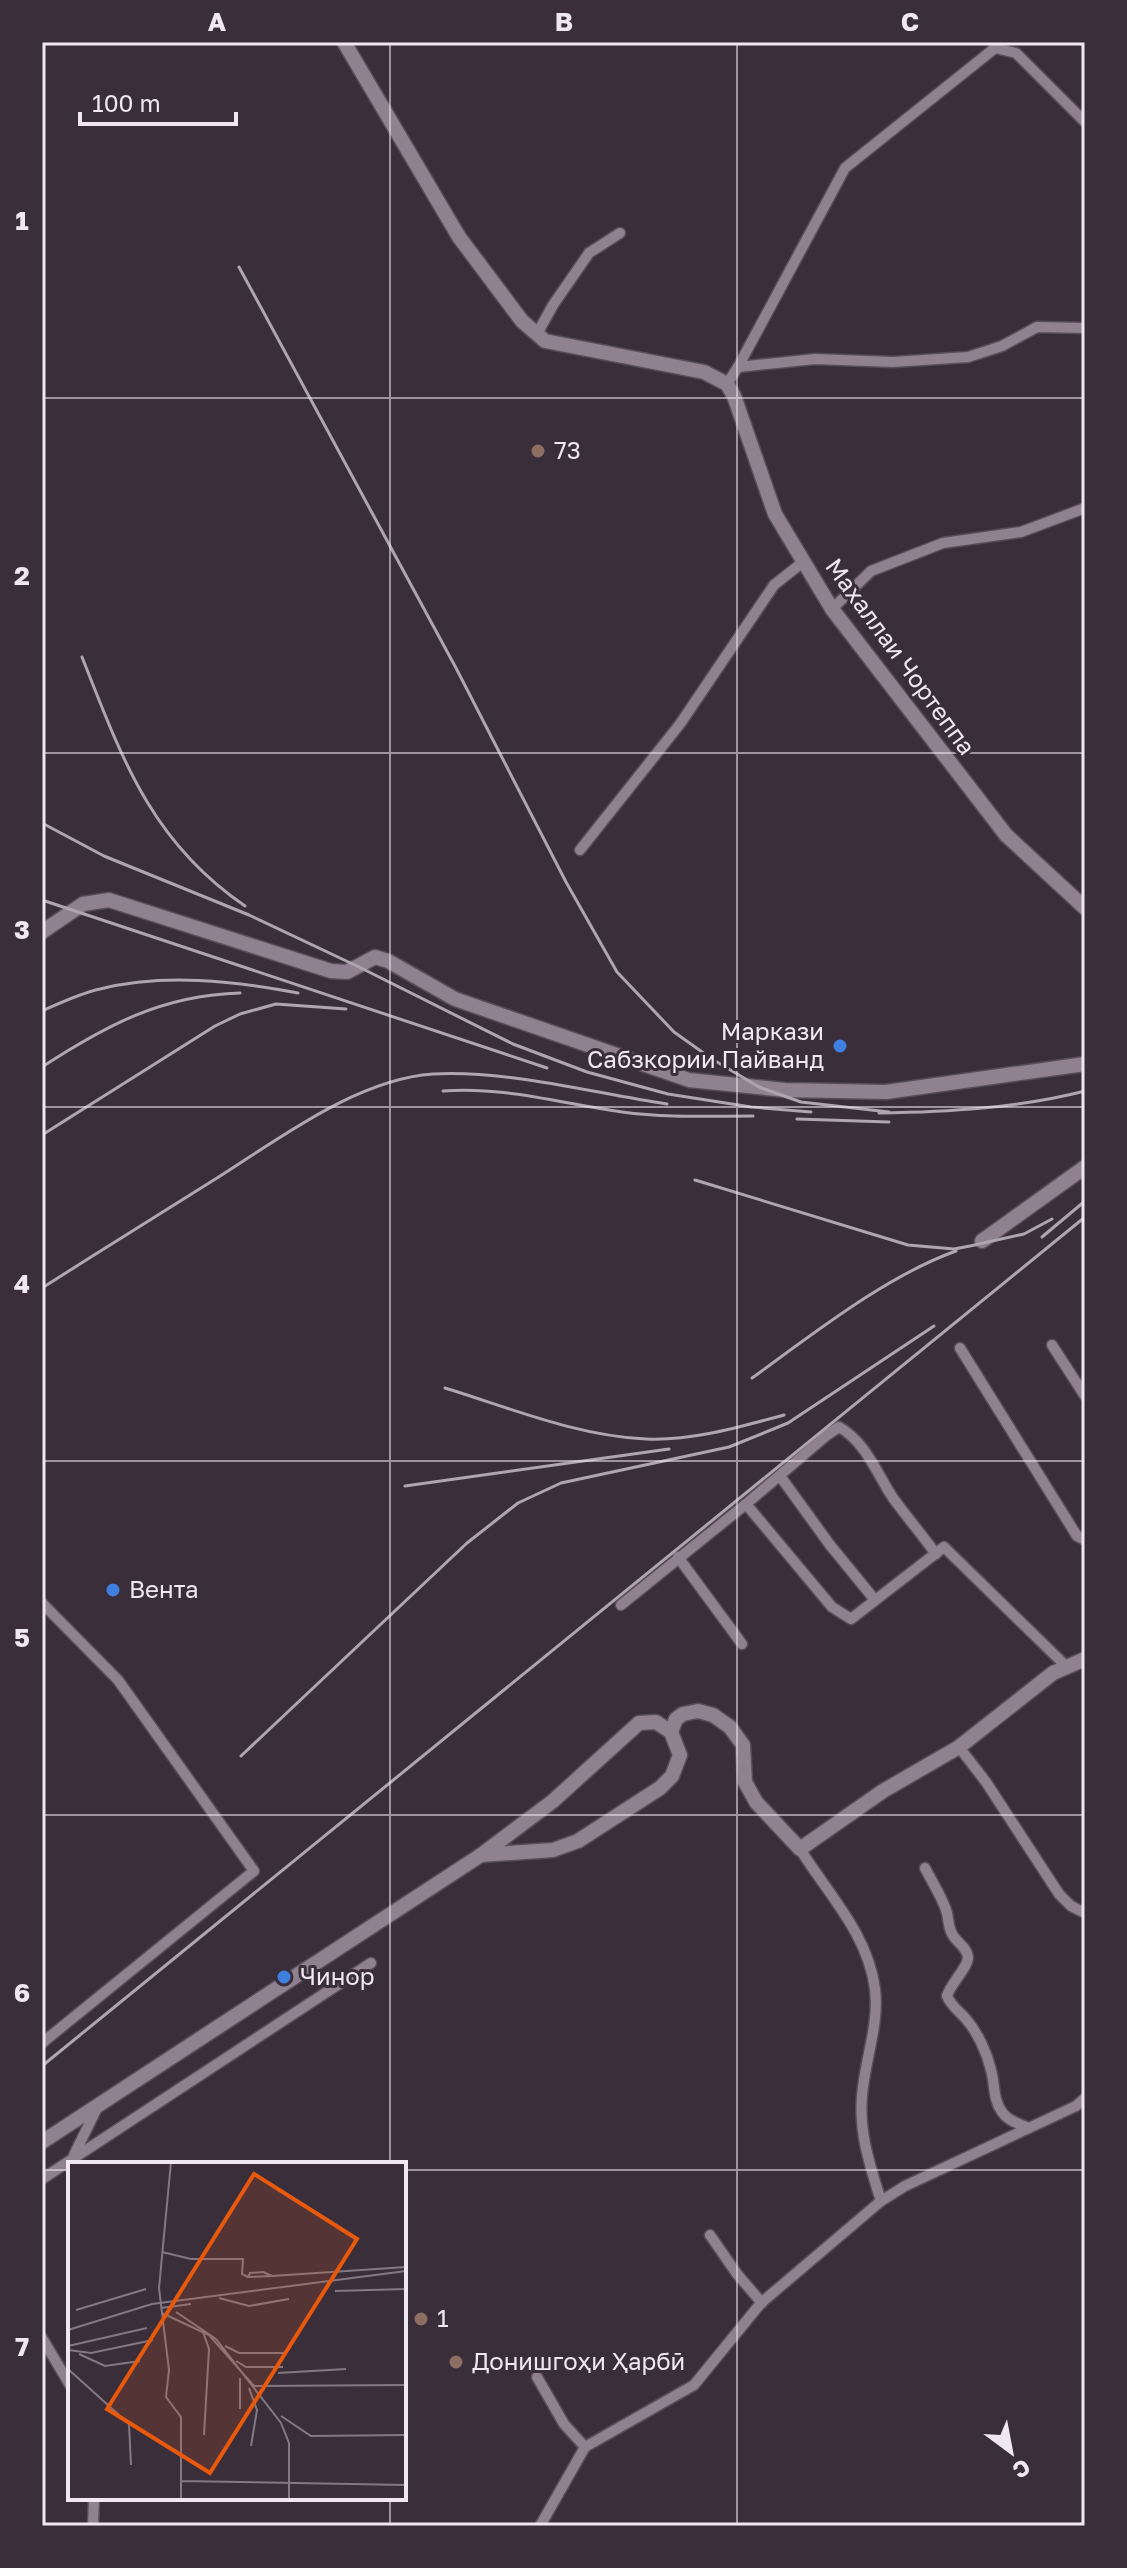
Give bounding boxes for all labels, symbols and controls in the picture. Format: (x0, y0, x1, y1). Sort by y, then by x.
text: A (208, 6, 227, 37)
text: B (555, 6, 573, 37)
text: C (901, 6, 919, 37)
scale bar (80, 76, 236, 126)
text: 100 m (92, 88, 161, 117)
text: 1 (15, 205, 29, 236)
place label: 73 (554, 435, 581, 464)
marker: 73 (529, 442, 547, 460)
street label: Махаллаи Чортеппа (820, 552, 982, 760)
text: 2 (14, 560, 30, 591)
text: 3 (14, 914, 30, 945)
place label: Маркази Сабзкории Пайванд (587, 1016, 824, 1073)
marker: Маркази Сабзкории Пайванд (831, 1037, 849, 1055)
text: 4 (14, 1268, 30, 1299)
place label: Вента (129, 1574, 198, 1603)
marker: Вента (104, 1581, 122, 1599)
text: 5 (14, 1622, 30, 1653)
place label: Чинор (300, 1961, 375, 1990)
marker: Чинор (275, 1968, 293, 1986)
text: 6 (14, 1977, 30, 2008)
inset map (68, 2162, 406, 2500)
place label: 1 (437, 2303, 449, 2332)
marker: 1 (412, 2310, 430, 2328)
text: 7 (15, 2331, 29, 2362)
place label: Донишгоҳи Ҳарбӣ (472, 2346, 685, 2375)
marker: Донишгоҳи Ҳарбӣ (447, 2353, 465, 2371)
north arrow (971, 2412, 1051, 2492)
text: С (1008, 2454, 1036, 2485)

